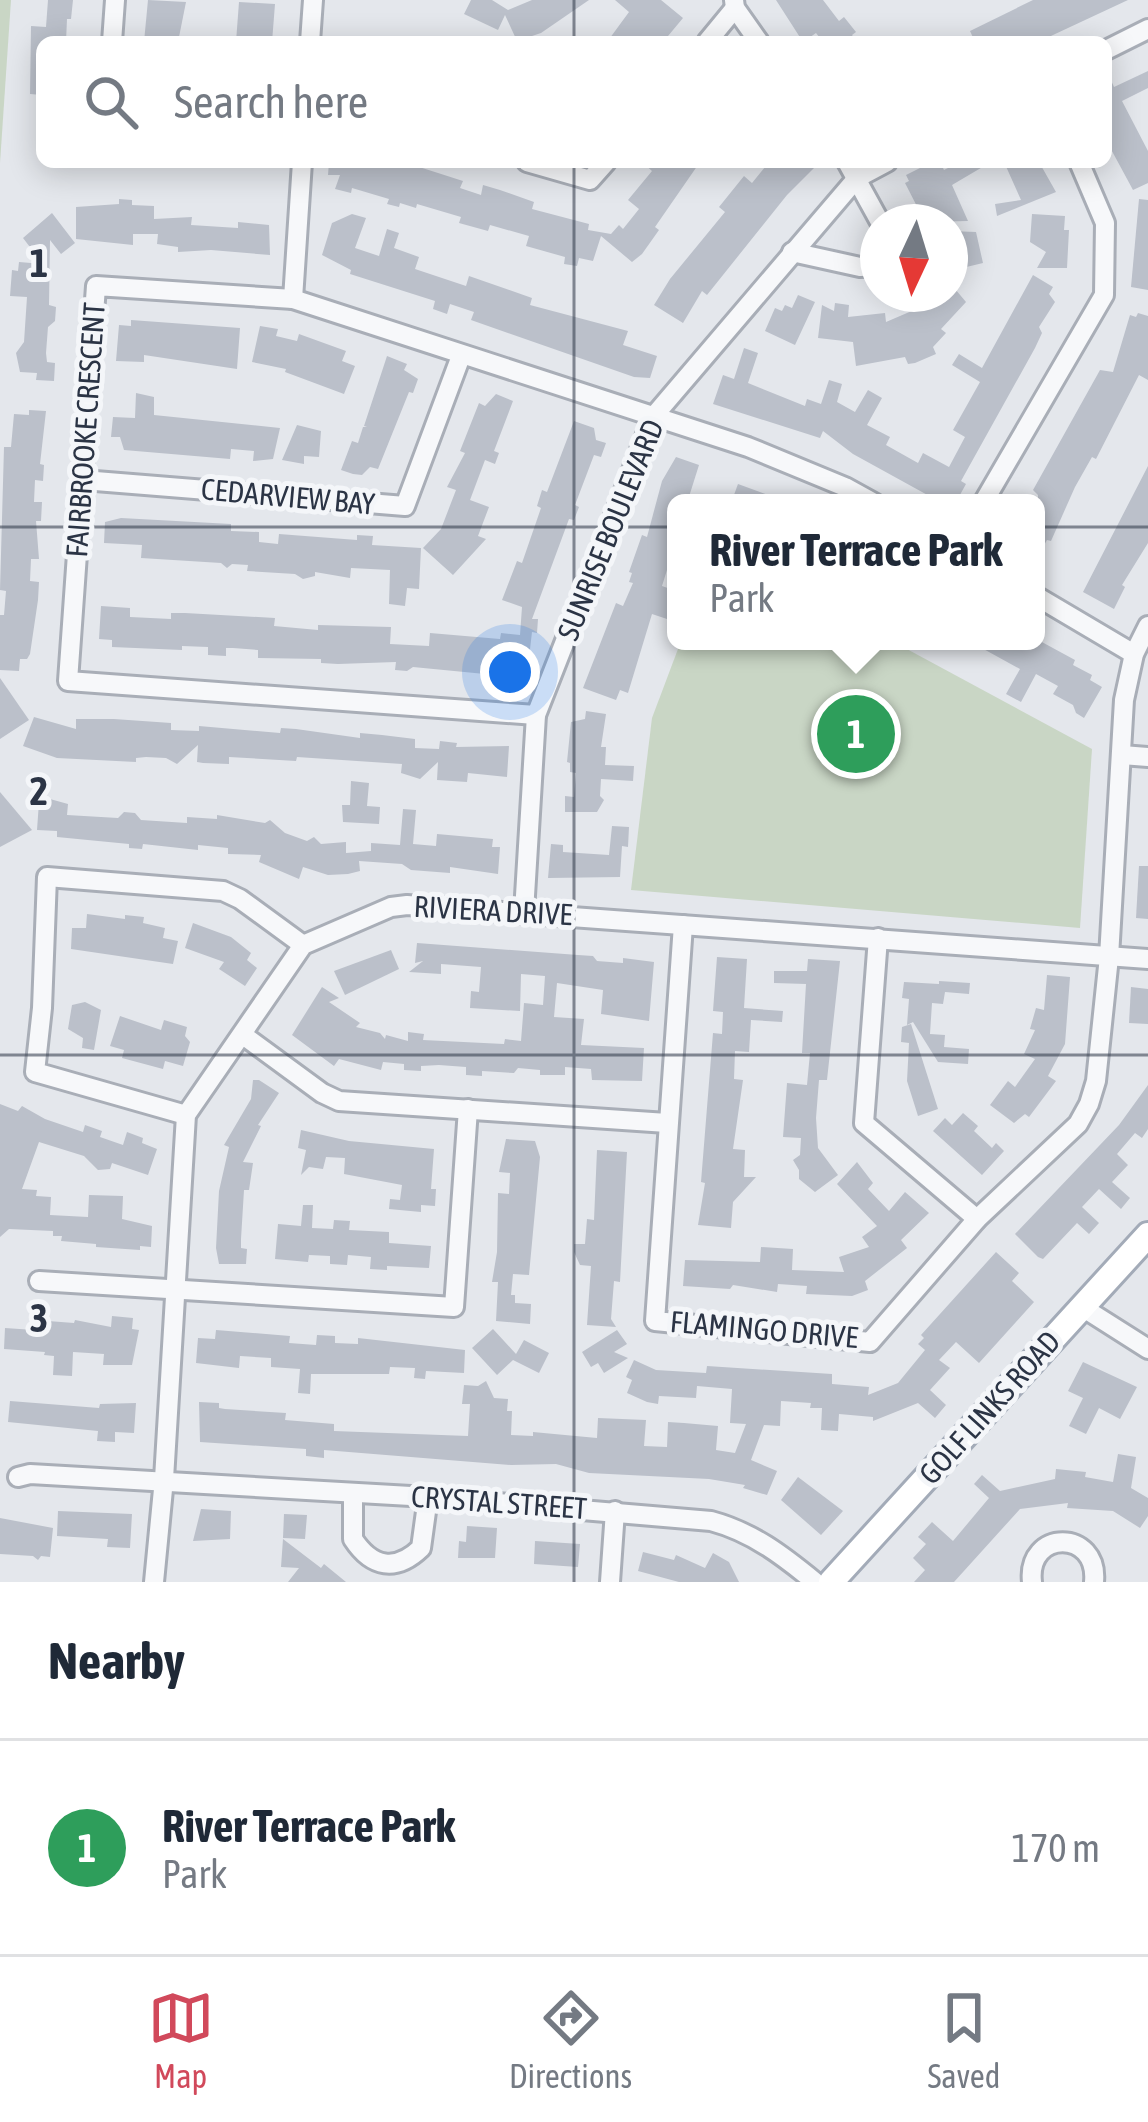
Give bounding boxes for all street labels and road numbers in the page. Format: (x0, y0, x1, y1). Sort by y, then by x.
street label: FAIRBROOKE CRESCENT (59, 301, 111, 559)
street label: SUNRISE BOULEVARD (550, 415, 670, 645)
street label: CEDARVIEW BAY (200, 471, 377, 521)
street label: RIVIERA DRIVE (413, 889, 573, 931)
street label: FLAMINGO DRIVE (669, 1304, 860, 1354)
street label: GOLF LINKS ROAD (912, 1324, 1067, 1491)
street label: CRYSTAL STREET (410, 1479, 588, 1525)

